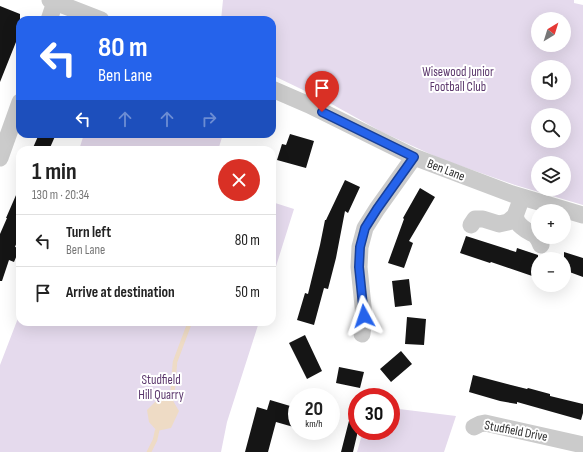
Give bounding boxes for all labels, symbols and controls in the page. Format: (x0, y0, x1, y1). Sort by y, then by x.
north arrow (531, 12, 571, 52)
map controls (531, 12, 571, 292)
text: 80 m (98, 31, 147, 64)
icon: left (32, 32, 84, 84)
button: sound (531, 60, 571, 100)
park label: Wisewood Junior Football Club (422, 64, 494, 95)
text: Ben Lane (98, 65, 152, 86)
pin (305, 71, 339, 112)
icon: arrive (311, 77, 333, 99)
icon: left (72, 108, 94, 130)
icon: ahead (114, 108, 136, 130)
icon: ahead (156, 108, 178, 130)
icon: right (198, 108, 220, 130)
button: search (531, 108, 571, 148)
street label: Ben Lane (425, 155, 467, 185)
button: layers (531, 156, 571, 196)
text: 1 min (32, 157, 77, 186)
button: close (218, 159, 260, 201)
text: 130 m · 20:34 (32, 187, 89, 203)
button: + (531, 204, 571, 244)
text: Turn left (66, 223, 111, 242)
icon: left (32, 230, 54, 252)
text: 80 m (235, 231, 260, 250)
text: Ben Lane (66, 242, 105, 258)
button: − (531, 252, 571, 292)
icon: arrive (32, 282, 54, 304)
text: Arrive at destination (66, 283, 175, 302)
text: 50 m (235, 283, 260, 302)
position arrow (343, 295, 385, 337)
park label: Studfield Hill Quarry (138, 372, 184, 403)
speed limit sign: 30 (348, 388, 400, 440)
text: 20 (305, 397, 323, 421)
street label: Studfield Drive (483, 417, 549, 445)
text: km/h (305, 418, 323, 430)

